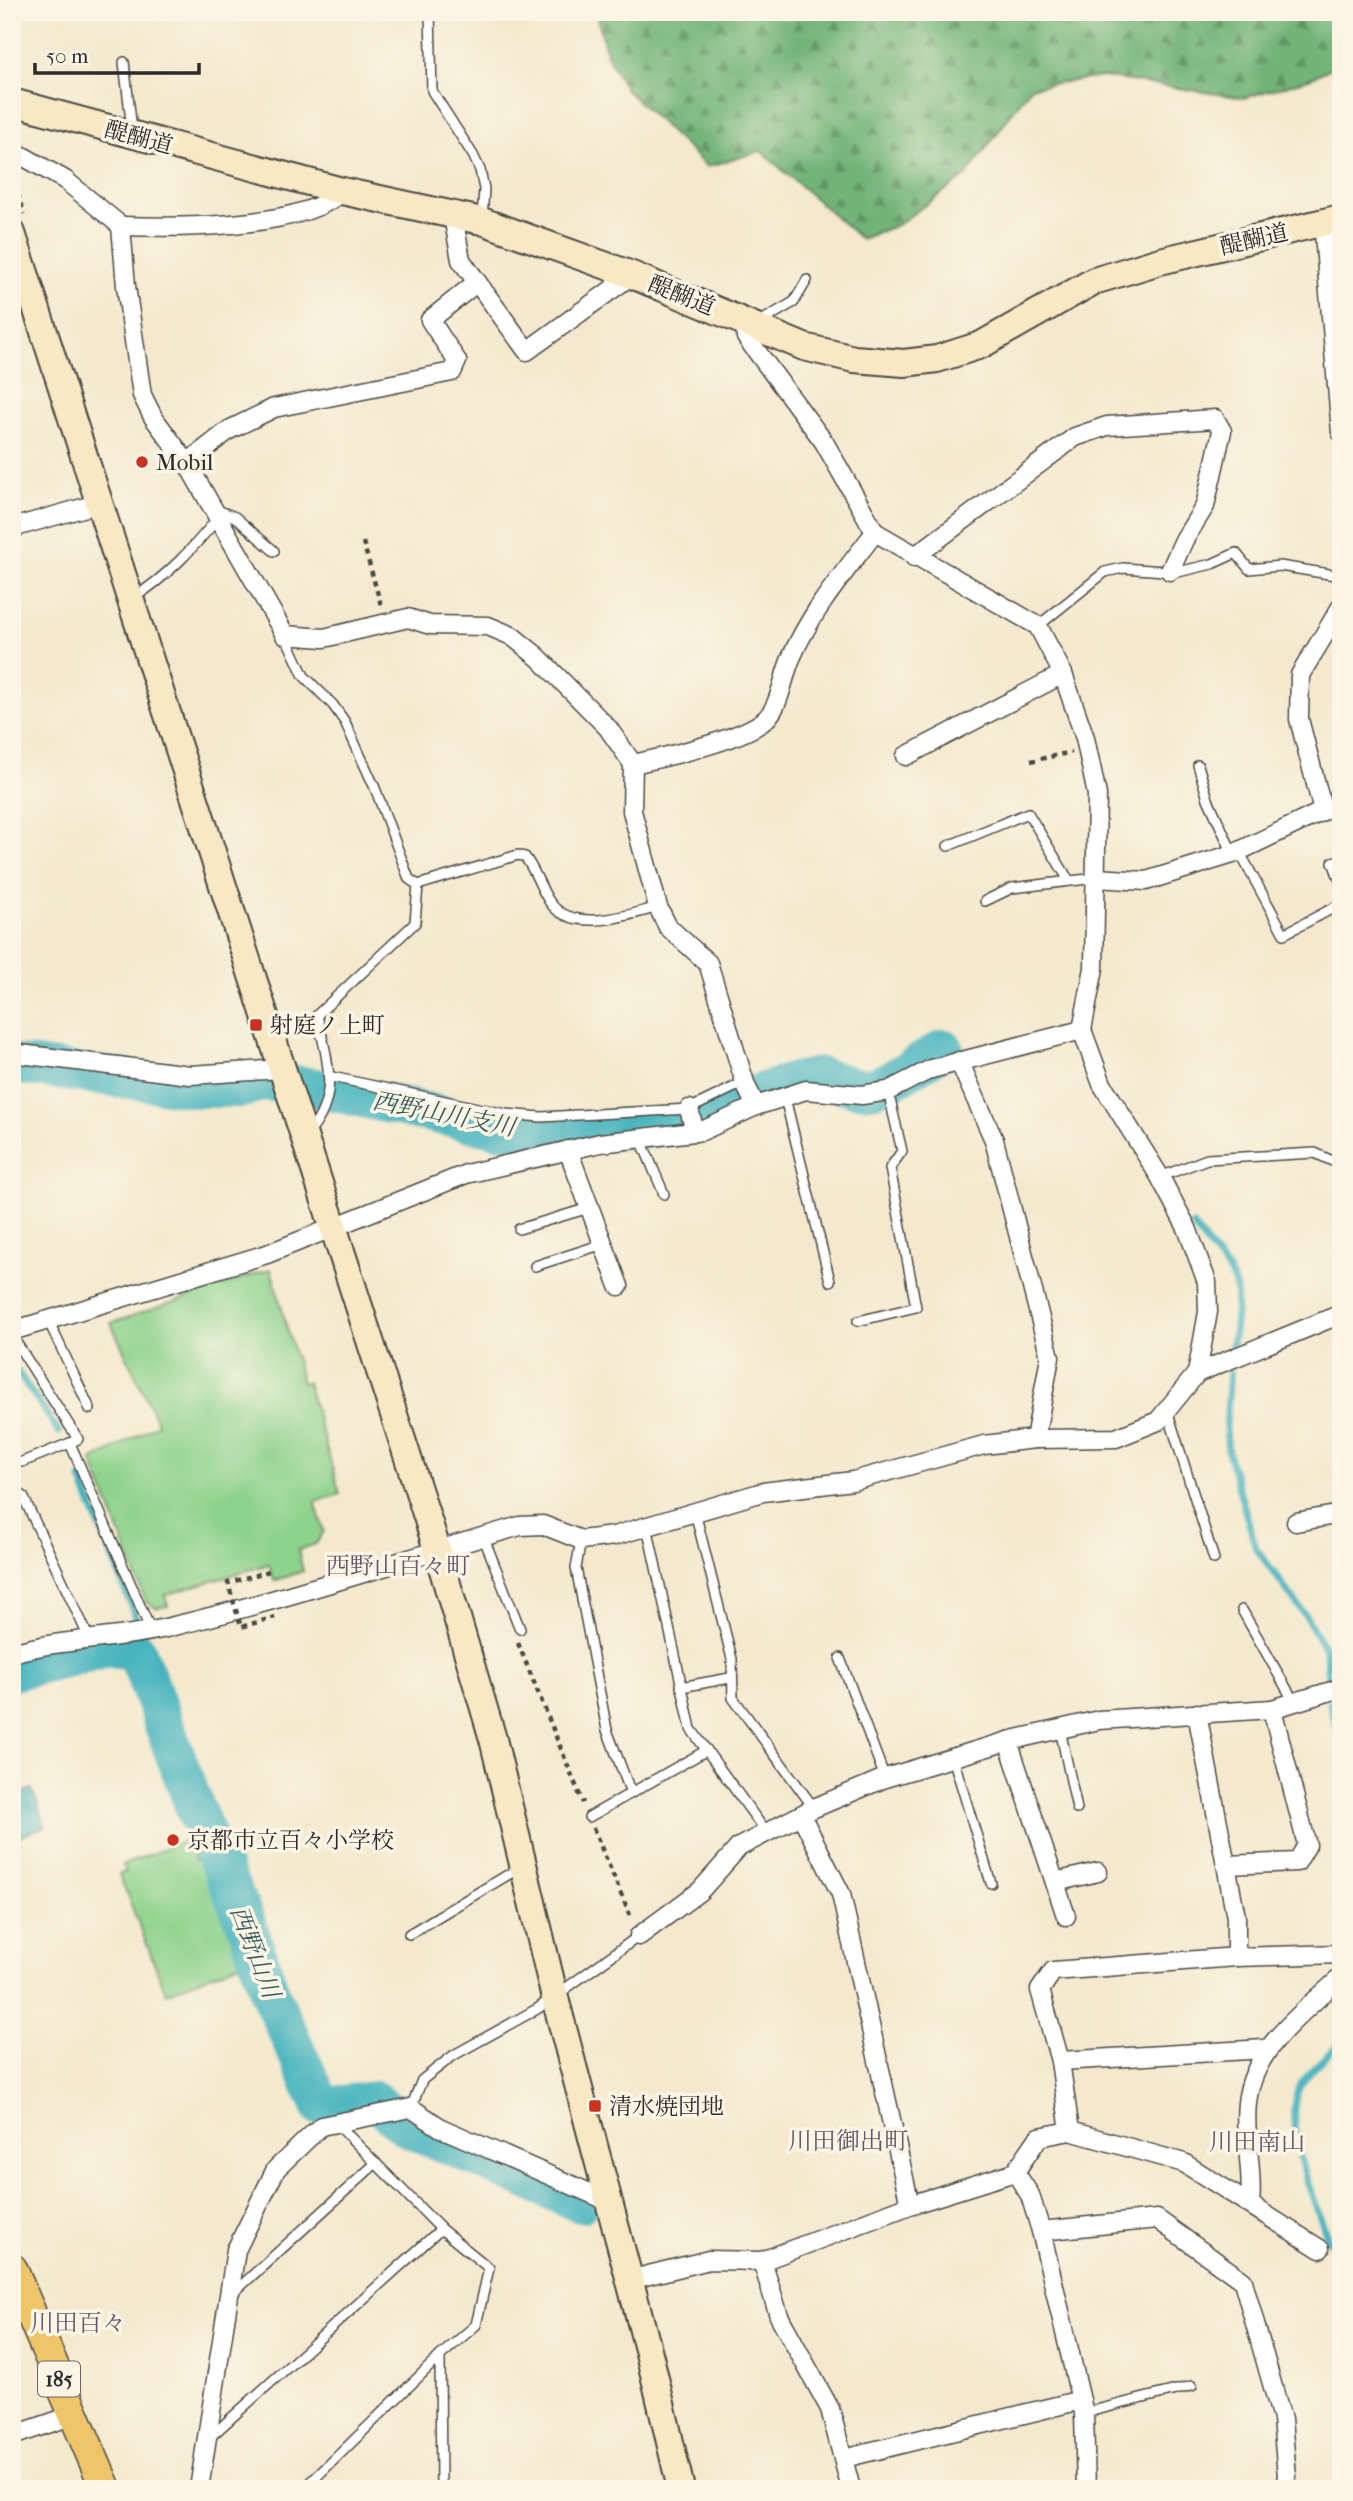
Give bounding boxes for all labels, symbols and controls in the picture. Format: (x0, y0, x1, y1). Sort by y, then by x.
scale bar (35, 32, 200, 76)
text: 50 m (46, 44, 89, 68)
street label: 醍醐道 (102, 116, 176, 159)
street label: 醍醐道 (1217, 219, 1291, 260)
street label: 醍醐道 (645, 270, 719, 321)
place label: Mobil (156, 449, 214, 476)
marker: Mobil (134, 454, 150, 470)
place label: 射庭ノ上町 (270, 1012, 385, 1039)
marker: 射庭ノ上町 (248, 1017, 264, 1033)
water label: 西野山川支川 (371, 1087, 520, 1142)
district label: 西野山百々町 (326, 1552, 470, 1580)
place label: 京都市立百々小学校 (187, 1827, 394, 1854)
marker: 京都市立百々小学校 (165, 1832, 181, 1848)
water label: 西野山川 (225, 1902, 286, 2005)
place label: 清水焼団地 (609, 2093, 724, 2120)
marker: 清水焼団地 (587, 2098, 603, 2114)
district label: 川田御出町 (788, 2127, 908, 2155)
district label: 川田南山 (1209, 2128, 1305, 2156)
district label: 川田百々 (30, 2309, 126, 2337)
road number: 185 (38, 2362, 80, 2396)

